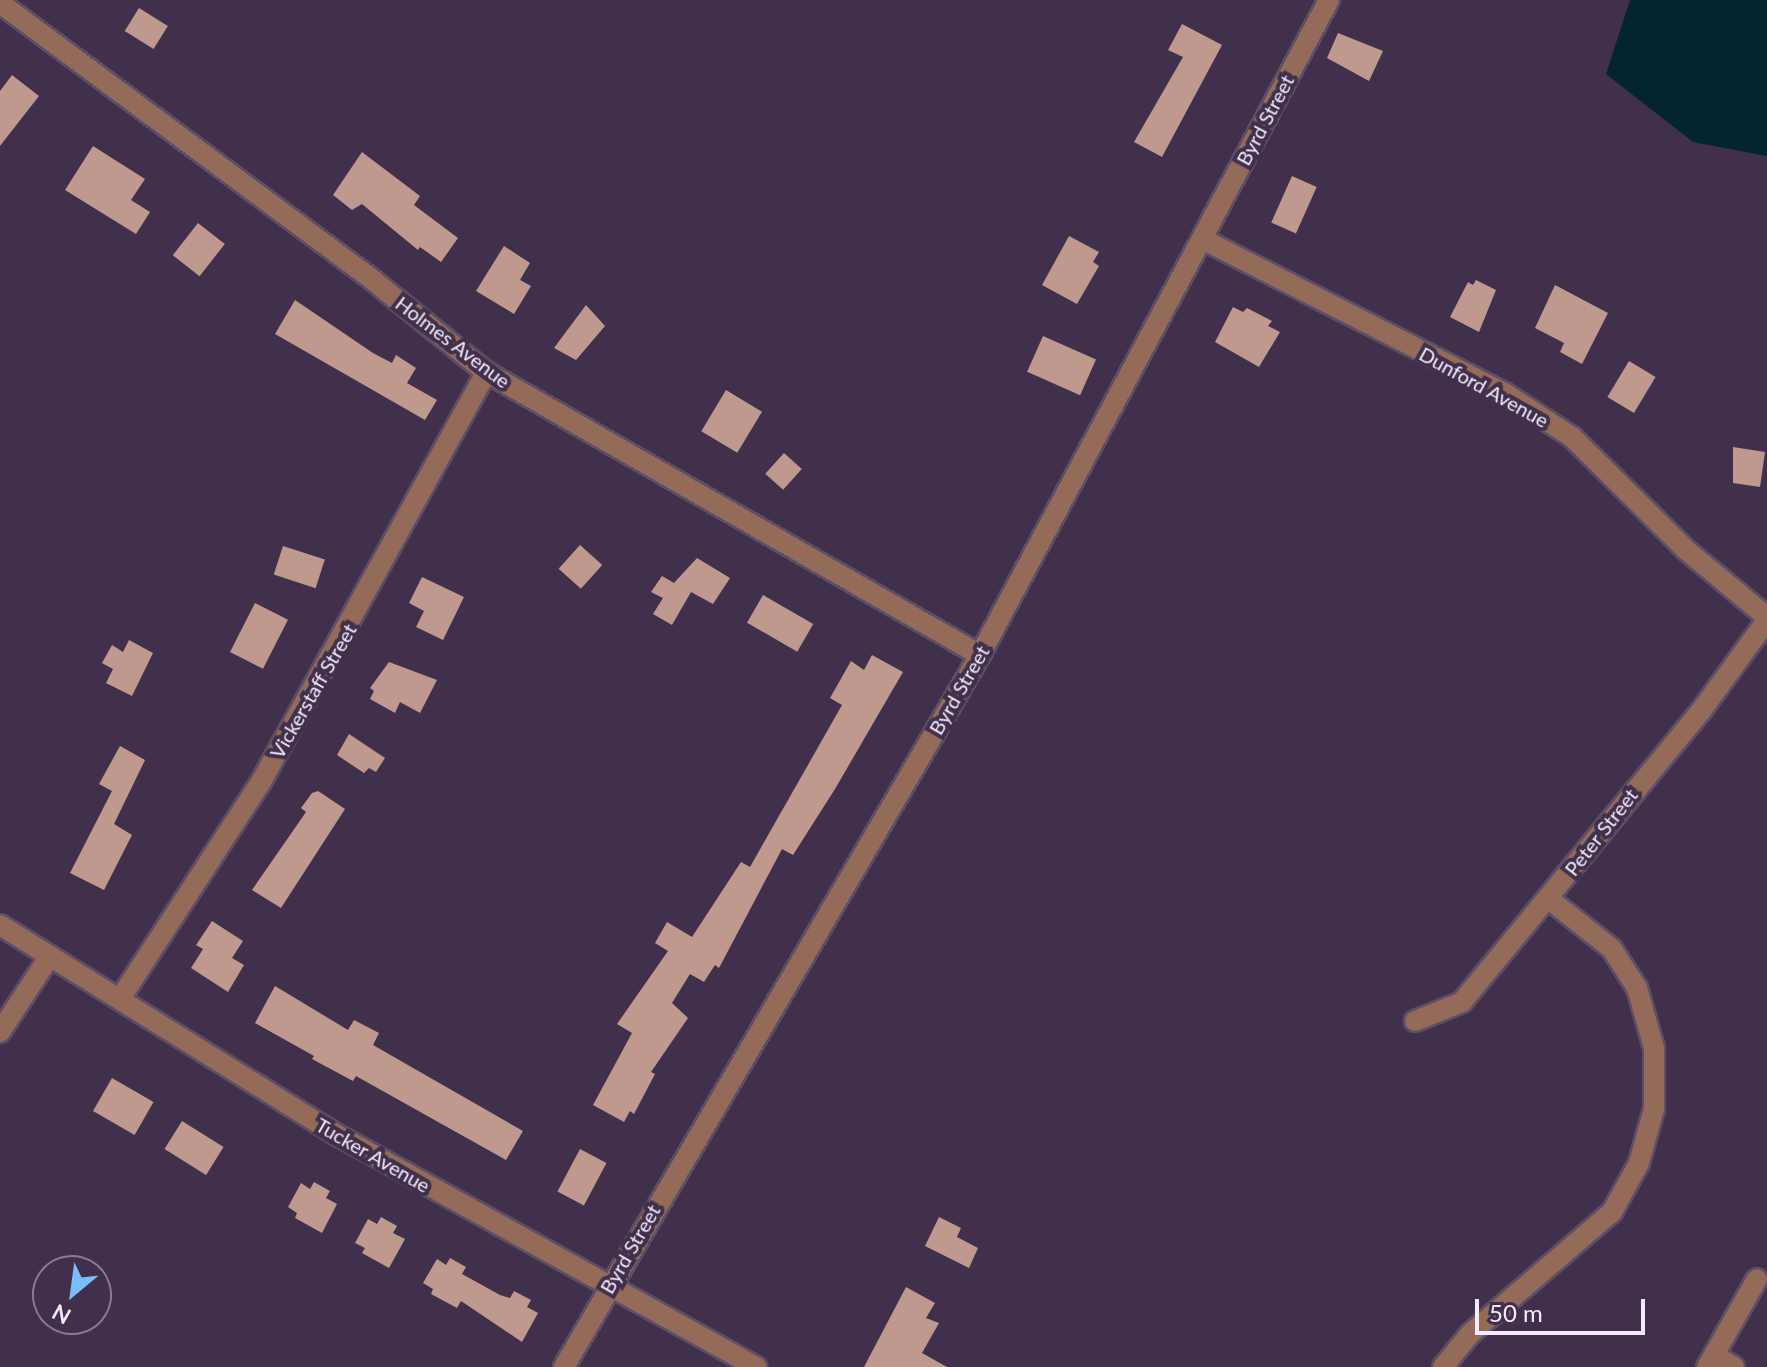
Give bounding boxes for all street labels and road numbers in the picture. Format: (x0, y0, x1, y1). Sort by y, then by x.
street label: Byrd Street (1231, 71, 1299, 169)
street label: Holmes Avenue (391, 291, 515, 393)
street label: Dunford Avenue (1415, 341, 1553, 433)
street label: Vickerstaff Street (265, 619, 361, 763)
street label: Byrd Street (924, 641, 994, 739)
street label: Peter Street (1559, 783, 1643, 881)
street label: Tucker Avenue (311, 1112, 435, 1198)
street label: Byrd Street (595, 1200, 665, 1298)

